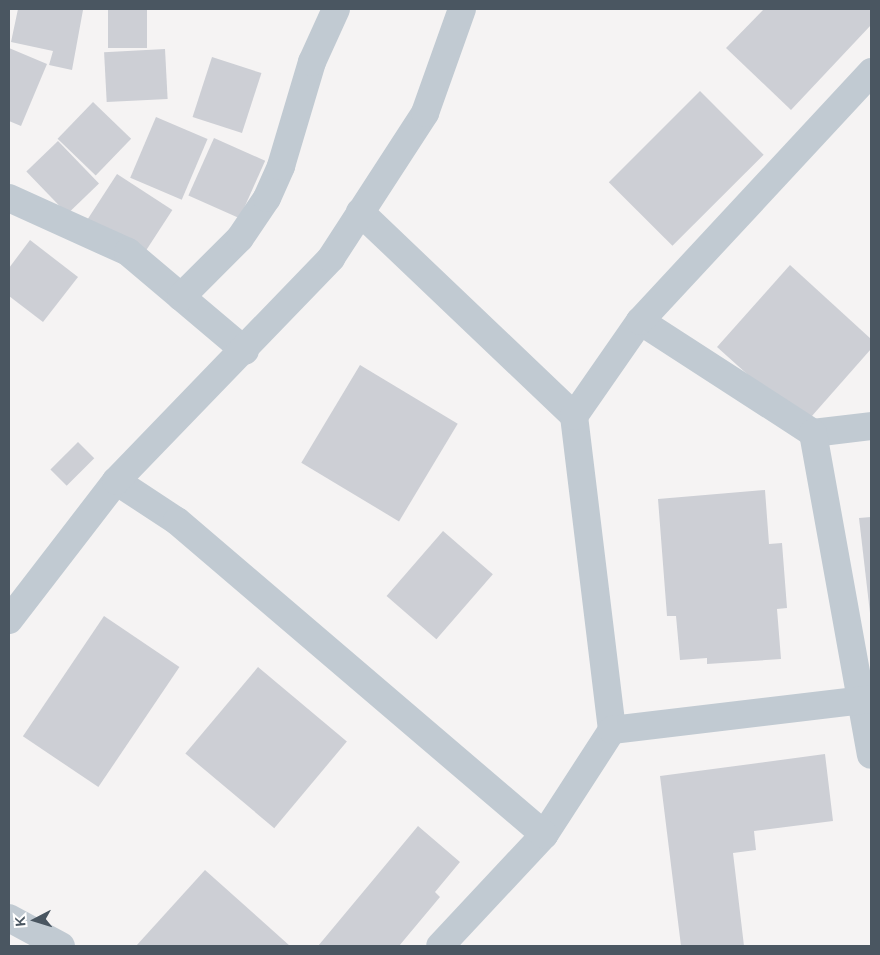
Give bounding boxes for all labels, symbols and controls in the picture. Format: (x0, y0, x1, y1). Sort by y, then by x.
north arrow (10, 895, 60, 945)
text: K (12, 916, 28, 927)

